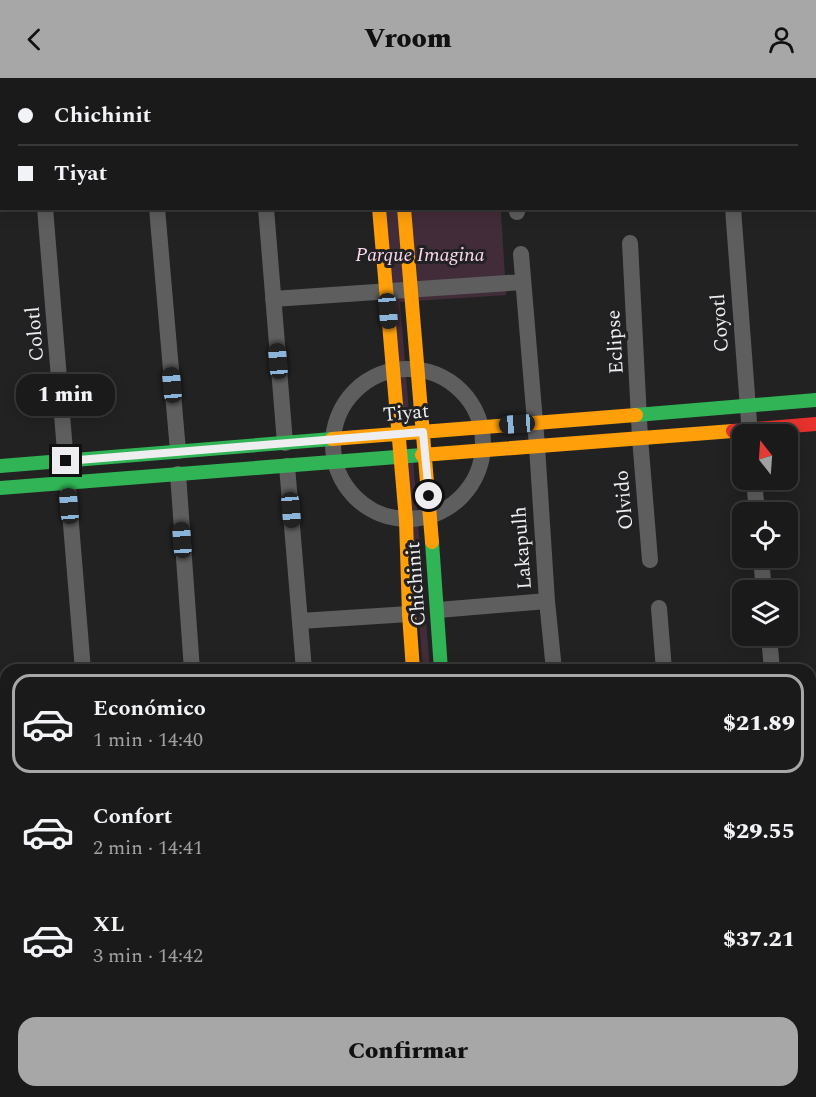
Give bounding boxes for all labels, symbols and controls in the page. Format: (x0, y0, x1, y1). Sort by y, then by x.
text: Vroom (364, 18, 452, 60)
icon: back (18, 23, 51, 56)
icon: person (765, 23, 798, 56)
text: Chichinit (54, 99, 151, 132)
text: Tiyat (54, 157, 107, 190)
park label: Parque Imagina (355, 240, 485, 270)
car (377, 292, 399, 330)
street label: Coyotl (703, 293, 737, 353)
street label: Colotl (18, 305, 52, 363)
street label: Eclipse (598, 309, 632, 375)
car (267, 342, 289, 380)
car (161, 366, 183, 404)
callout: 1 min (16, 374, 116, 416)
text: 1 min (38, 380, 93, 410)
street label: Tiyat (382, 396, 430, 430)
car (498, 414, 536, 434)
north arrow (732, 424, 798, 490)
map controls (732, 424, 798, 646)
route end (52, 447, 79, 474)
street label: Olvido (606, 469, 642, 531)
route start (415, 482, 442, 509)
car (58, 487, 80, 525)
car (280, 491, 302, 529)
button: locate (732, 502, 798, 568)
street label: Lakapulh (504, 506, 540, 590)
car (172, 521, 192, 559)
street label: Chichinit (398, 541, 434, 627)
button: layers (732, 580, 798, 646)
text: Económico (93, 692, 206, 725)
icon: car (21, 697, 75, 751)
text: $21.89 (723, 707, 795, 740)
text: 1 min · 14:40 (93, 725, 203, 755)
text: Confort (93, 800, 172, 833)
icon: car (21, 805, 75, 859)
text: $29.55 (723, 815, 795, 848)
text: 2 min · 14:41 (93, 833, 203, 863)
text: XL (93, 908, 124, 941)
icon: car (21, 913, 75, 967)
text: $37.21 (723, 923, 795, 956)
text: 3 min · 14:42 (93, 941, 203, 971)
button: Confirmar (18, 1017, 798, 1086)

